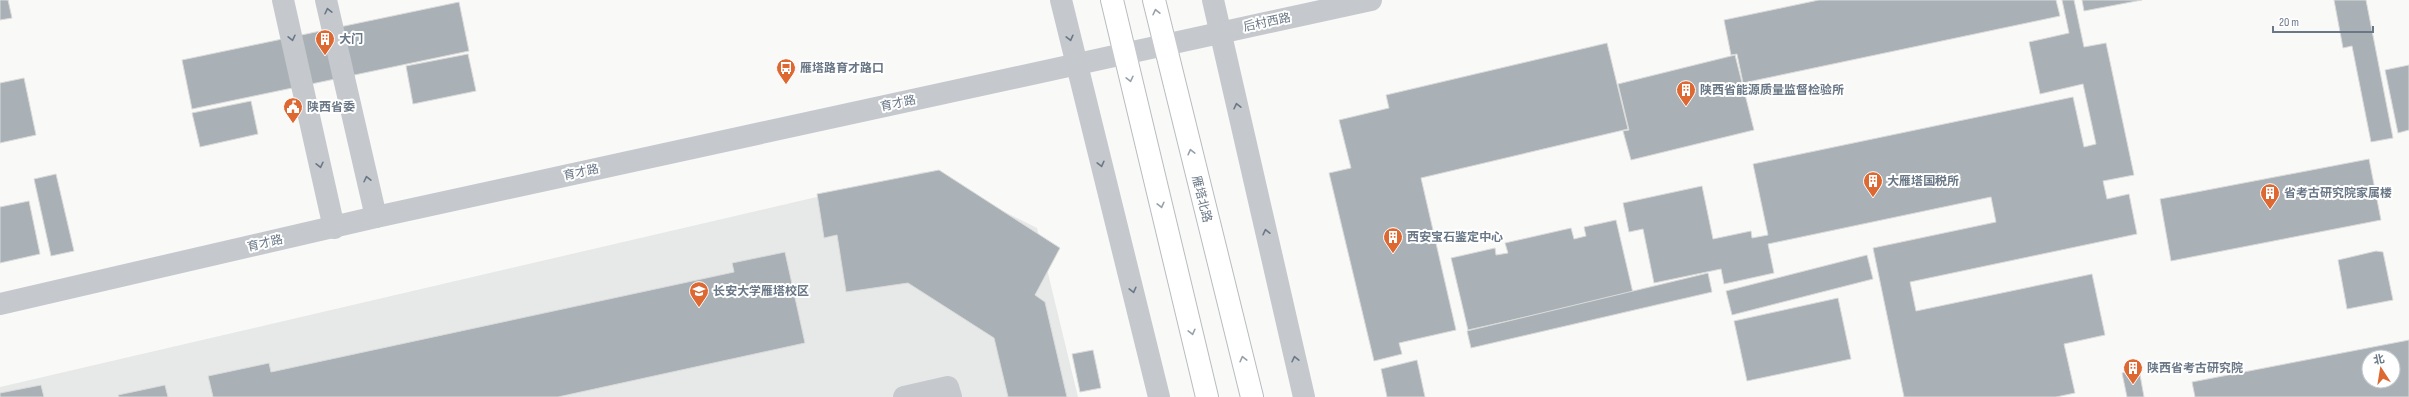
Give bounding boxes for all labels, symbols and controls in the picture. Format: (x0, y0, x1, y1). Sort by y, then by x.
one-way arrow (325, 8, 333, 14)
scale bar (2273, 8, 2373, 34)
one-way arrow (1153, 9, 1161, 15)
street label: 后村西路 (1242, 10, 1292, 35)
text: 20 m (2279, 15, 2299, 30)
building icon: 大门 (314, 28, 336, 56)
place label: 大门 (339, 32, 363, 47)
one-way arrow (1065, 34, 1074, 41)
one-way arrow (287, 35, 295, 41)
bus stop icon: 雁塔路育才路口 (775, 57, 797, 85)
place label: 雁塔路育才路口 (800, 61, 884, 76)
one-way arrow (1126, 76, 1134, 82)
building icon: 陕西省能源质量监督检验所 (1675, 79, 1697, 107)
place label: 陕西省能源质量监督检验所 (1700, 83, 1844, 98)
street label: 育才路 (879, 92, 917, 115)
public building icon: 陕西省委 (282, 96, 304, 124)
place label: 陕西省委 (307, 100, 355, 115)
one-way arrow (1233, 103, 1241, 109)
one-way arrow (1187, 148, 1195, 155)
one-way arrow (1096, 160, 1105, 167)
one-way arrow (315, 161, 324, 168)
street label: 育才路 (562, 161, 600, 184)
building icon: 大雁塔国税所 (1862, 170, 1884, 198)
street label: 雁塔北路 (1188, 174, 1215, 224)
place label: 大雁塔国税所 (1887, 174, 1959, 189)
one-way arrow (364, 175, 372, 182)
building icon: 省考古研究院家属楼 (2259, 182, 2281, 210)
place label: 省考古研究院家属楼 (2284, 186, 2392, 201)
one-way arrow (1156, 201, 1165, 208)
building icon: 西安宝石鉴定中心 (1382, 226, 1404, 254)
one-way arrow (1262, 229, 1271, 236)
place label: 西安宝石鉴定中心 (1407, 230, 1503, 245)
street label: 育才路 (246, 232, 284, 255)
school or university icon: 长安大学雁塔校区 (688, 280, 710, 308)
place label: 长安大学雁塔校区 (713, 284, 809, 299)
one-way arrow (1128, 287, 1136, 293)
one-way arrow (1187, 328, 1195, 335)
north arrow (2361, 349, 2401, 389)
text: 北 (2372, 352, 2386, 367)
one-way arrow (1239, 356, 1248, 363)
one-way arrow (1292, 356, 1300, 362)
building icon: 陕西省考古研究院 (2122, 357, 2144, 385)
place label: 陕西省考古研究院 (2147, 361, 2243, 376)

